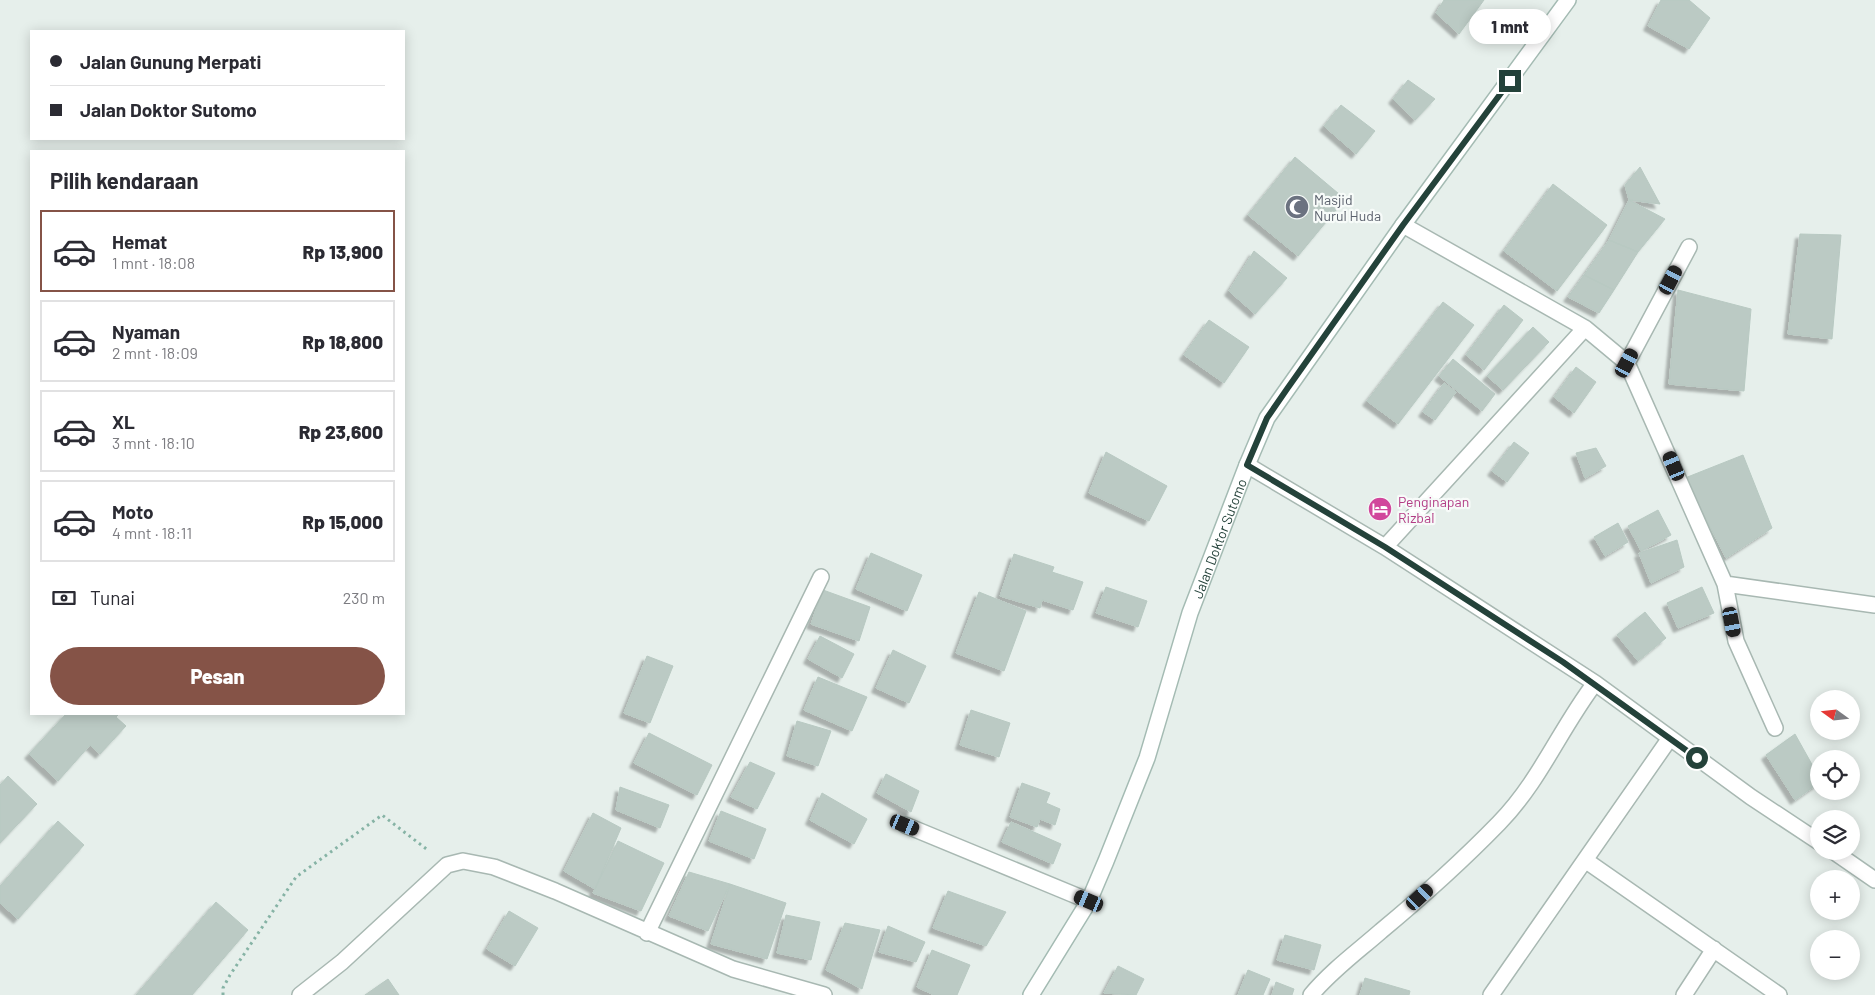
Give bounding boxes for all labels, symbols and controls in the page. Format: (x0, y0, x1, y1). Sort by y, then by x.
callout: 1 mnt (1469, 8, 1551, 44)
text: 1 mnt (1491, 17, 1529, 36)
text: Jalan Gunung Merpati (80, 50, 261, 73)
route end (1499, 70, 1521, 92)
text: Jalan Doktor Sutomo (80, 98, 257, 121)
text: Pilih kendaraan (50, 167, 198, 193)
place label: Masjid Nurul Huda (1314, 191, 1381, 224)
mosque icon: Masjid Nurul Huda (1284, 194, 1310, 220)
icon: car (52, 229, 97, 274)
text: Hemat (112, 230, 167, 253)
text: Rp 13,900 (303, 240, 383, 263)
text: 1 mnt · 18:08 (112, 253, 195, 272)
car (1657, 263, 1684, 297)
icon: car (52, 319, 97, 364)
text: Nyaman (112, 320, 180, 343)
text: Rp 18,800 (302, 330, 383, 353)
text: 2 mnt · 18:09 (112, 343, 198, 362)
car (1613, 346, 1640, 380)
icon: car (52, 409, 97, 454)
text: XL (112, 410, 135, 433)
text: Rp 23,600 (299, 420, 383, 443)
text: 3 mnt · 18:10 (112, 433, 195, 452)
car (1661, 449, 1686, 483)
street label: Jalan Doktor Sutomo (1188, 476, 1250, 601)
place label: Penginapan Rizbal (1398, 493, 1469, 526)
hotel icon: Penginapan Rizbal (1367, 496, 1393, 522)
icon: car (52, 499, 97, 544)
text: Moto (112, 500, 154, 523)
text: Rp 15,000 (302, 510, 383, 533)
text: 4 mnt · 18:11 (112, 523, 192, 542)
icon: cash (50, 584, 78, 612)
text: Tunai (90, 586, 135, 609)
text: 230 m (343, 588, 385, 607)
car (1721, 606, 1742, 638)
button: Pesan (50, 647, 385, 705)
north arrow (1810, 690, 1860, 740)
map controls (1810, 690, 1860, 980)
route start (1686, 747, 1708, 769)
button: locate (1810, 750, 1860, 800)
button: layers (1810, 810, 1860, 860)
car (888, 812, 921, 838)
button: + (1810, 870, 1860, 920)
car (1403, 881, 1436, 913)
car (1072, 888, 1105, 914)
button: − (1810, 930, 1860, 980)

